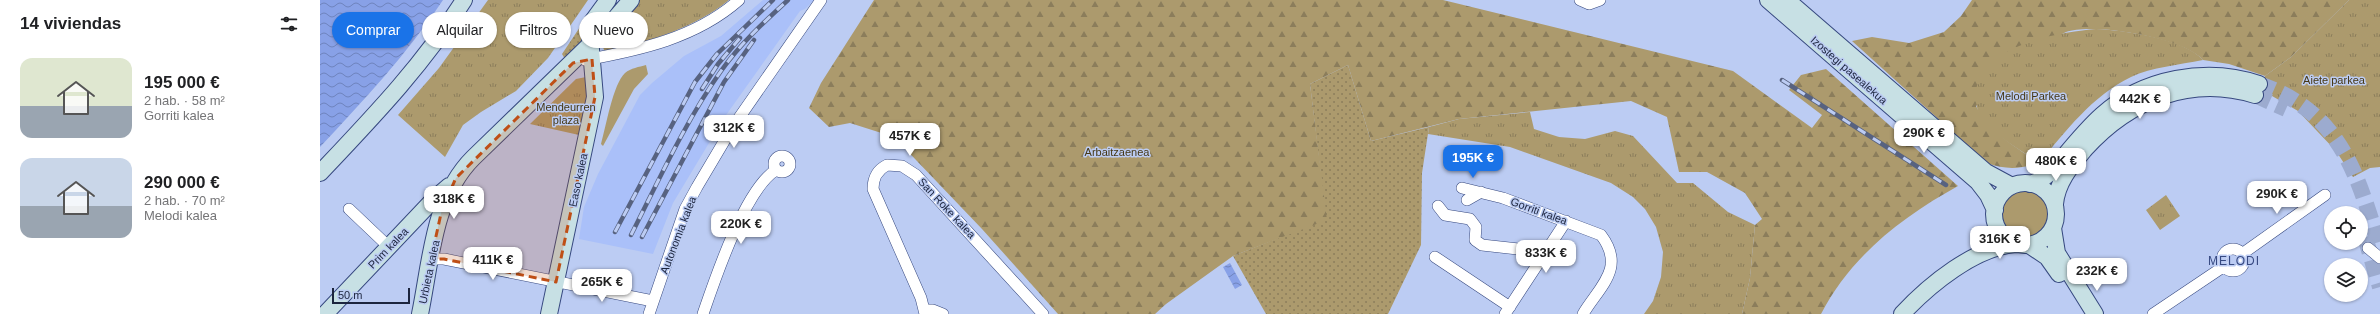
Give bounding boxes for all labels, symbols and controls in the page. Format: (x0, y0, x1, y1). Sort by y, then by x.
chip: Comprar (332, 12, 414, 48)
chip: Alquilar (422, 12, 497, 48)
chip: Filtros (505, 12, 571, 48)
chip: Nuevo (579, 12, 648, 48)
icon: filters (278, 13, 300, 35)
text: 14 viviendas (20, 14, 121, 33)
street label: Izostegi pasealekua (1808, 34, 1890, 107)
text: 195 000 € (144, 73, 220, 92)
icon: home (52, 74, 100, 122)
park label: Aiete parkea (2303, 74, 2366, 86)
pin: 442K € (2107, 86, 2173, 120)
park label: Melodi Parkea (1996, 90, 2067, 102)
text: 442K € (2119, 91, 2161, 106)
text: 2 hab. · 58 m² (144, 93, 225, 108)
park label: Mendeurren plaza (536, 101, 596, 126)
text: Gorriti kalea (144, 108, 214, 123)
pin: 312K € (701, 115, 767, 149)
text: 312K € (713, 120, 755, 135)
pin: 290K € (1891, 120, 1957, 154)
pin: 457K € (877, 123, 943, 157)
text: 290K € (1903, 125, 1945, 140)
text: 457K € (889, 128, 931, 143)
pin: 195K € (1440, 145, 1506, 179)
park label: Arbaitzaenea (1085, 146, 1150, 158)
pin: 480K € (2023, 148, 2089, 182)
text: 195K € (1452, 150, 1494, 165)
street label: Easo kalea (566, 151, 590, 208)
text: 480K € (2035, 153, 2077, 168)
text: 290 000 € (144, 173, 220, 192)
icon: home (52, 174, 100, 222)
street label: San Roke kalea (916, 176, 978, 241)
pin: 290K € (2244, 181, 2310, 215)
pin: 318K € (421, 186, 487, 220)
text: 290K € (2256, 186, 2298, 201)
text: 318K € (433, 191, 475, 206)
text: 2 hab. · 70 m² (144, 193, 225, 208)
street label: Autonomia kalea (658, 194, 699, 275)
street label: Gorriti kalea (1509, 195, 1570, 227)
map controls (2324, 206, 2368, 302)
button: locate (2324, 206, 2368, 250)
text: Melodi kalea (144, 208, 217, 223)
pin: 220K € (708, 211, 774, 245)
text: 220K € (720, 216, 762, 231)
street label: Prim kalea (366, 225, 411, 271)
pin: 316K € (1967, 226, 2033, 260)
text: 316K € (1979, 231, 2021, 246)
street label: Urbieta kalea (416, 238, 442, 305)
pin: 833K € (1513, 240, 1579, 274)
text: 833K € (1525, 245, 1567, 260)
pin: 411K € (460, 247, 526, 281)
text: 411K € (472, 252, 514, 267)
district label: MELODI (2208, 254, 2260, 268)
pin: 232K € (2064, 258, 2130, 292)
button: layers (2324, 258, 2368, 302)
text: 232K € (2076, 263, 2118, 278)
pin: 265K € (569, 269, 635, 303)
text: 265K € (581, 274, 623, 289)
scale bar (332, 286, 410, 305)
text: 50 m (338, 289, 362, 301)

